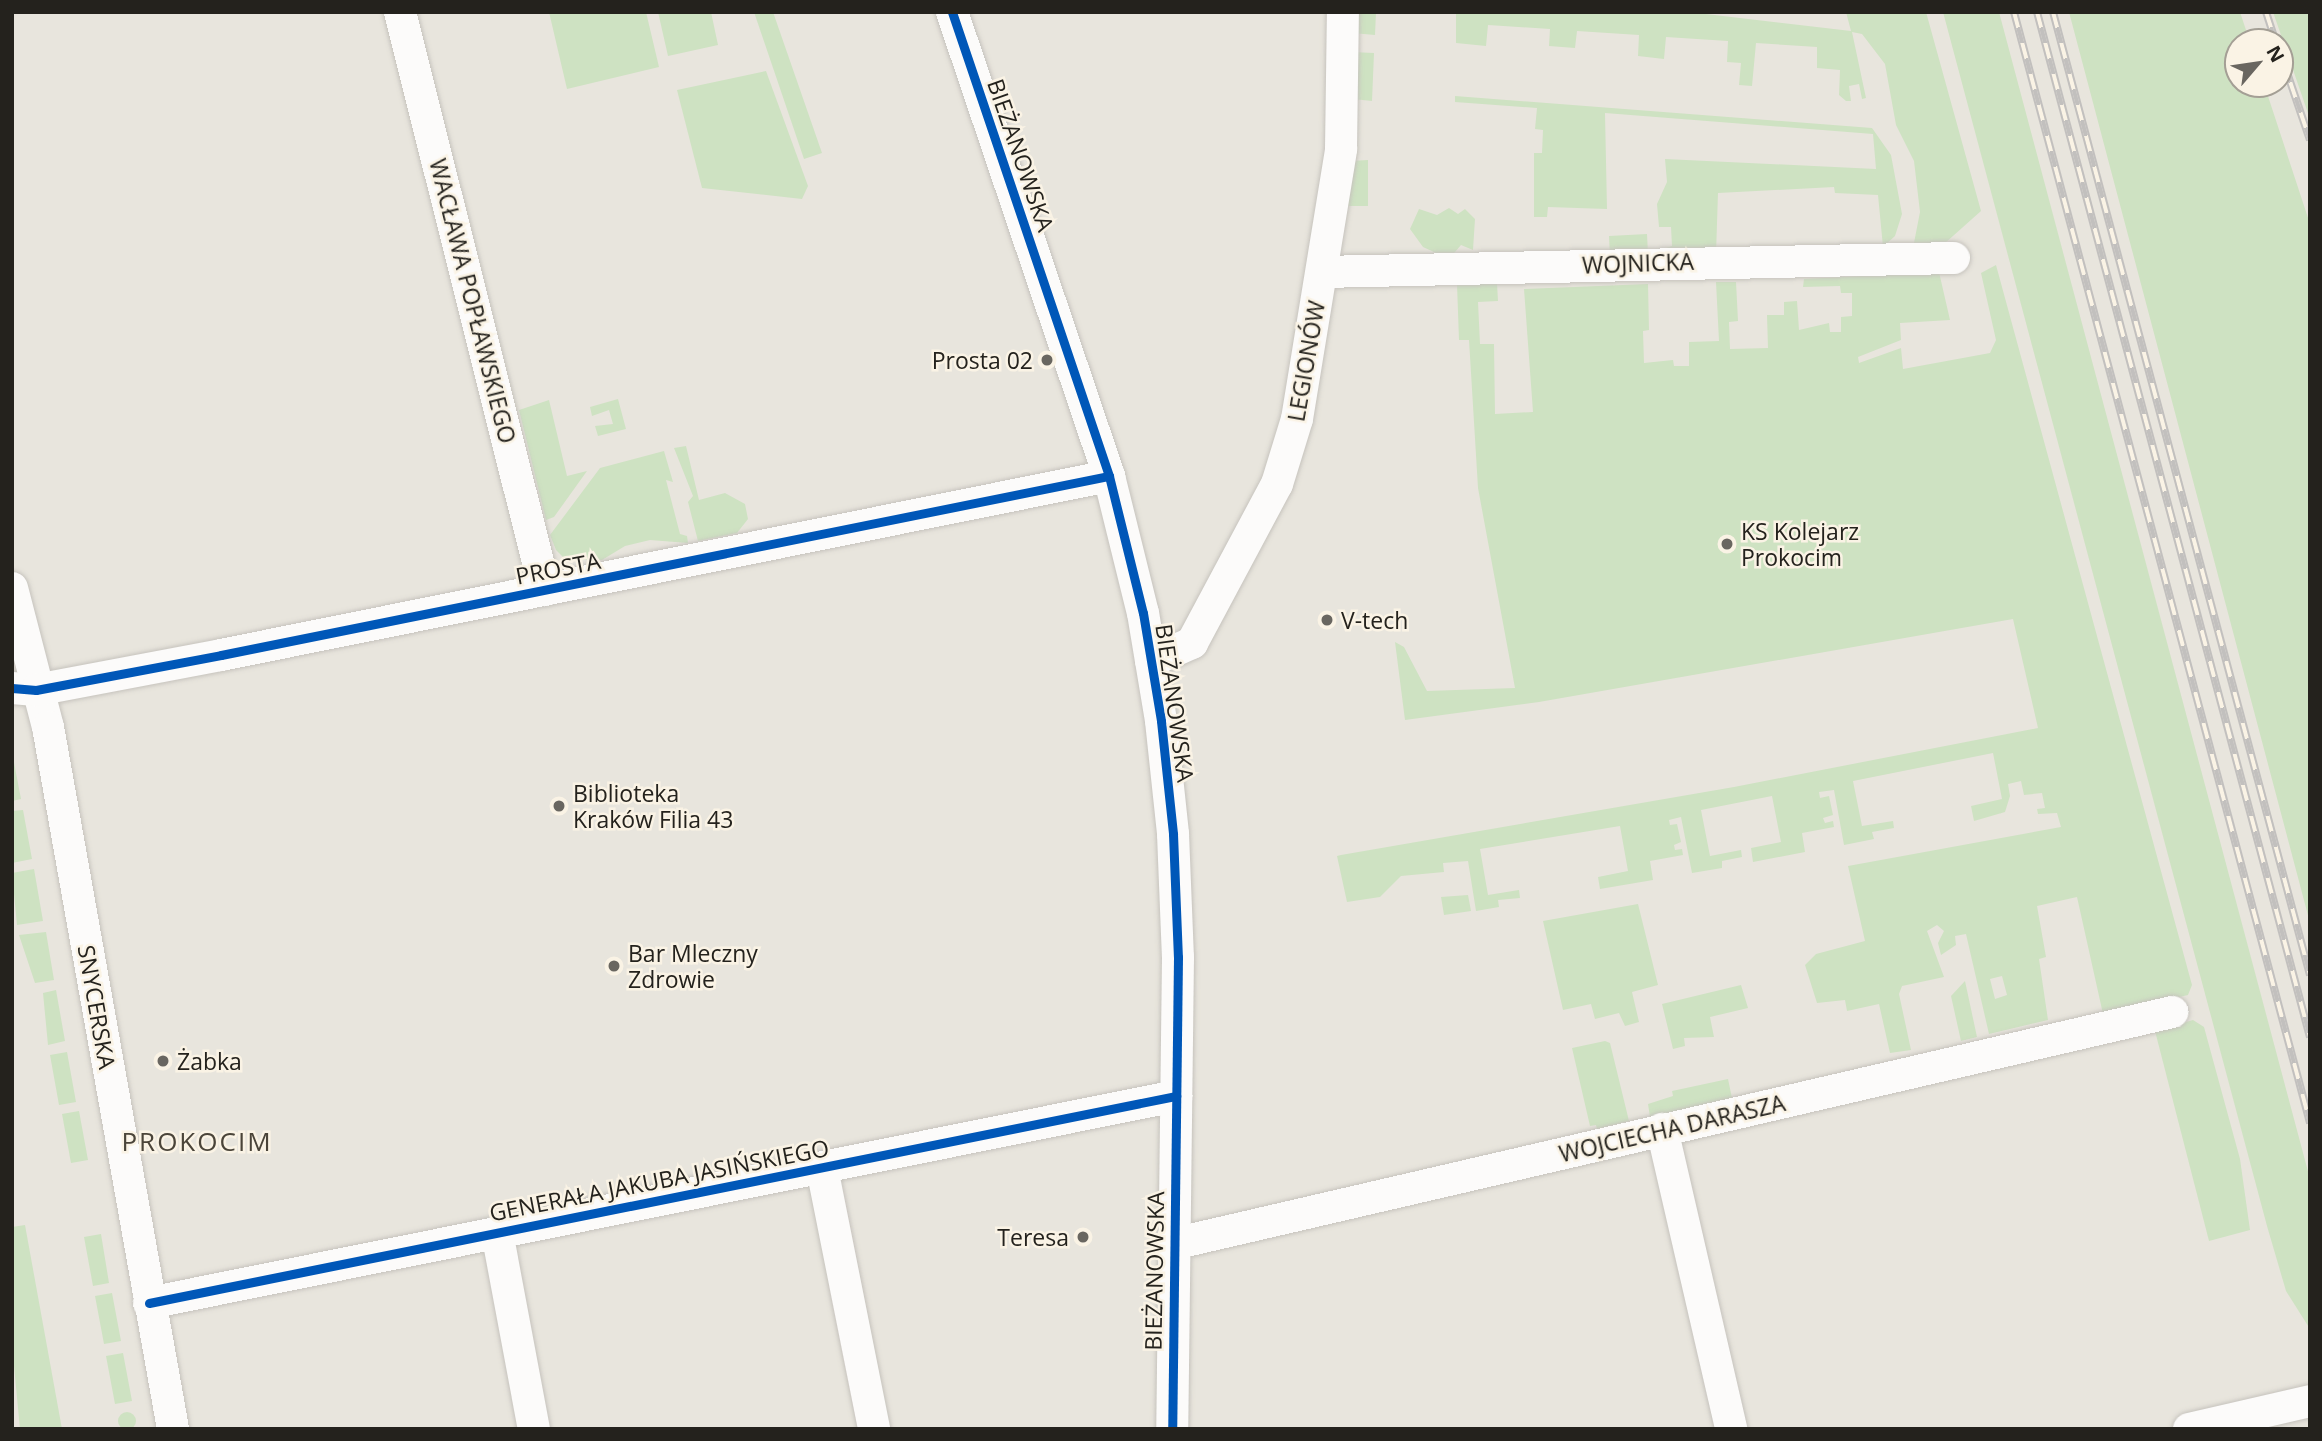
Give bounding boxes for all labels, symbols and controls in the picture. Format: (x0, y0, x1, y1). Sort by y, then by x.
north arrow (2224, 28, 2294, 98)
text: N (2260, 41, 2291, 67)
street label: BIEŻANOWSKA (982, 75, 1060, 235)
street label: WACŁAWA POPŁAWSKIEGO (424, 156, 522, 446)
street label: WOJNICKA (1581, 247, 1695, 279)
street label: LEGIONÓW (1282, 298, 1330, 424)
place label: Prosta 02 (932, 346, 1033, 374)
marker: Prosta 02 (1039, 352, 1055, 368)
place label: KS Kolejarz Prokocim (1741, 517, 1859, 571)
marker: KS Kolejarz Prokocim (1719, 536, 1735, 552)
street label: PROSTA (513, 546, 603, 590)
place label: V-tech (1341, 606, 1408, 634)
marker: V-tech (1319, 612, 1335, 628)
street label: BIEŻANOWSKA (1150, 622, 1200, 784)
place label: Biblioteka Kraków Filia 43 (573, 779, 733, 833)
marker: Biblioteka Kraków Filia 43 (551, 798, 567, 814)
place label: Bar Mleczny Zdrowie (628, 939, 758, 993)
street label: SNYCERSKA (73, 943, 121, 1071)
marker: Bar Mleczny Zdrowie (606, 958, 622, 974)
place label: Żabka (177, 1047, 242, 1075)
marker: Żabka (155, 1053, 171, 1069)
street label: WOJCIECHA DARASZA (1556, 1089, 1788, 1167)
district label: PROKOCIM (122, 1126, 272, 1158)
street label: GENERAŁA JAKUBA JASIŃSKIEGO (487, 1134, 831, 1226)
street label: BIEŻANOWSKA (1139, 1191, 1169, 1351)
place label: Teresa (997, 1223, 1069, 1251)
marker: Teresa (1075, 1229, 1091, 1245)

